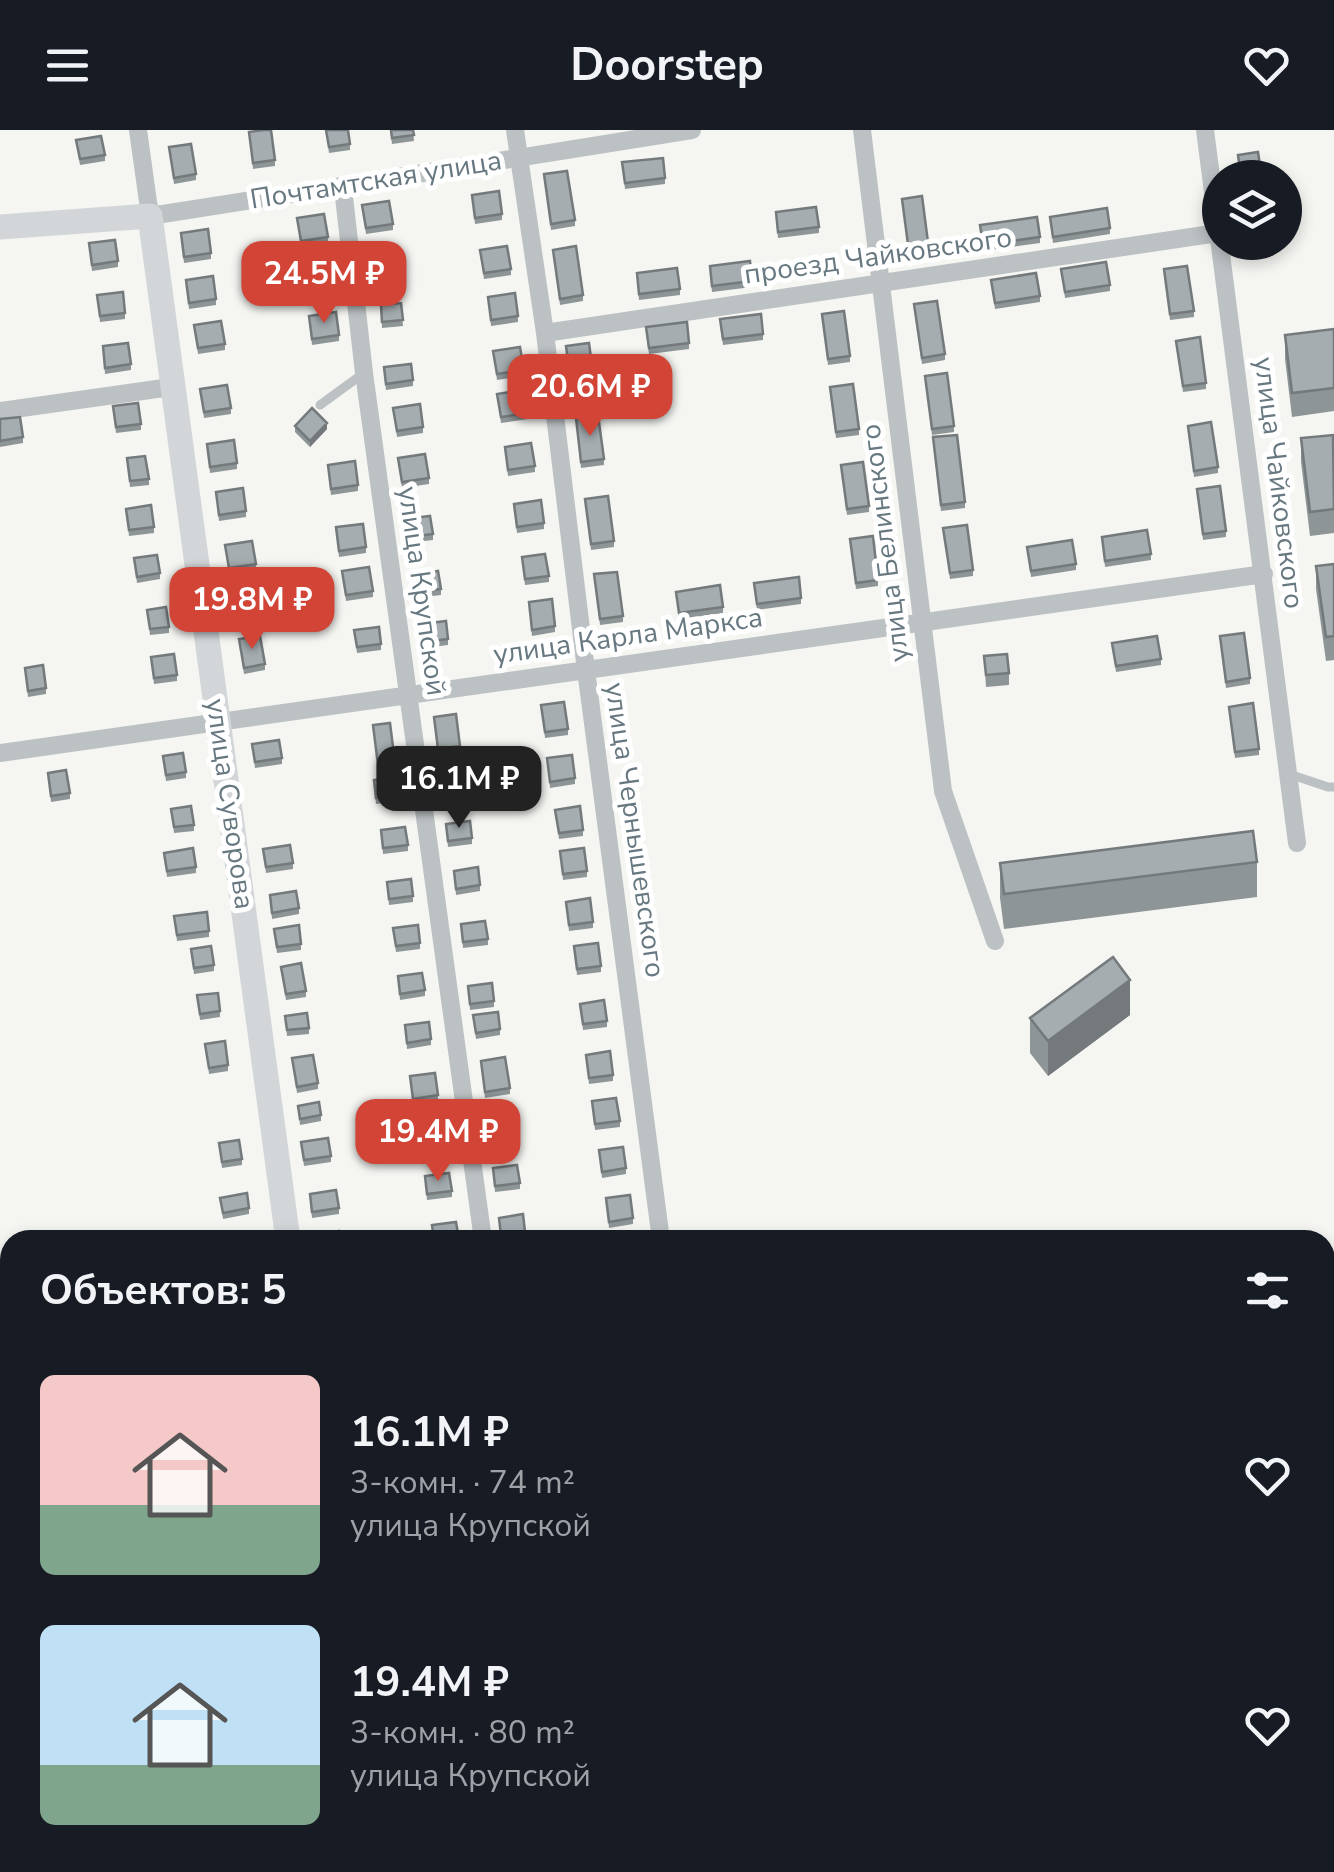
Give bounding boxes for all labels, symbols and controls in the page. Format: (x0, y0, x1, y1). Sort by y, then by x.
text: Doorstep (570, 35, 764, 96)
icon: menu (40, 38, 95, 93)
icon: heart (1239, 38, 1294, 93)
street label: Почтамтская улица (247, 141, 505, 219)
map controls (1202, 160, 1302, 260)
button: layers (1202, 160, 1302, 260)
street label: проезд Чайковского (742, 218, 1014, 294)
pin: 24.5M ₽ (232, 241, 416, 326)
text: 24.5M ₽ (263, 252, 385, 295)
pin: 20.6M ₽ (498, 354, 682, 439)
street label: улица Чайковского (1245, 355, 1313, 611)
text: 20.6M ₽ (529, 365, 651, 408)
street label: улица Белинского (852, 422, 918, 664)
street label: улица Крупской (389, 484, 455, 698)
pin: 19.8M ₽ (160, 567, 344, 652)
text: 19.8M ₽ (191, 578, 313, 621)
street label: улица Карла Маркса (491, 598, 765, 674)
street label: улица Чернышевского (595, 680, 675, 980)
street label: улица Суворова (196, 696, 264, 912)
pin: 16.1M ₽ (367, 746, 551, 831)
text: 16.1M ₽ (398, 757, 520, 800)
pin: 19.4M ₽ (346, 1099, 530, 1184)
text: 19.4M ₽ (377, 1110, 499, 1153)
text: Объектов: 5 (40, 1262, 286, 1319)
icon: filters (1240, 1263, 1295, 1318)
text: 16.1M ₽ (350, 1404, 509, 1461)
icon: home (120, 1415, 240, 1535)
icon: heart (1240, 1448, 1295, 1503)
text: 3-комн. · 74 m² (350, 1461, 575, 1504)
text: улица Крупской (350, 1504, 591, 1547)
text: 19.4M ₽ (350, 1654, 509, 1711)
icon: home (120, 1665, 240, 1785)
icon: heart (1240, 1698, 1295, 1753)
text: 3-комн. · 80 m² (350, 1711, 575, 1754)
text: улица Крупской (350, 1754, 591, 1797)

